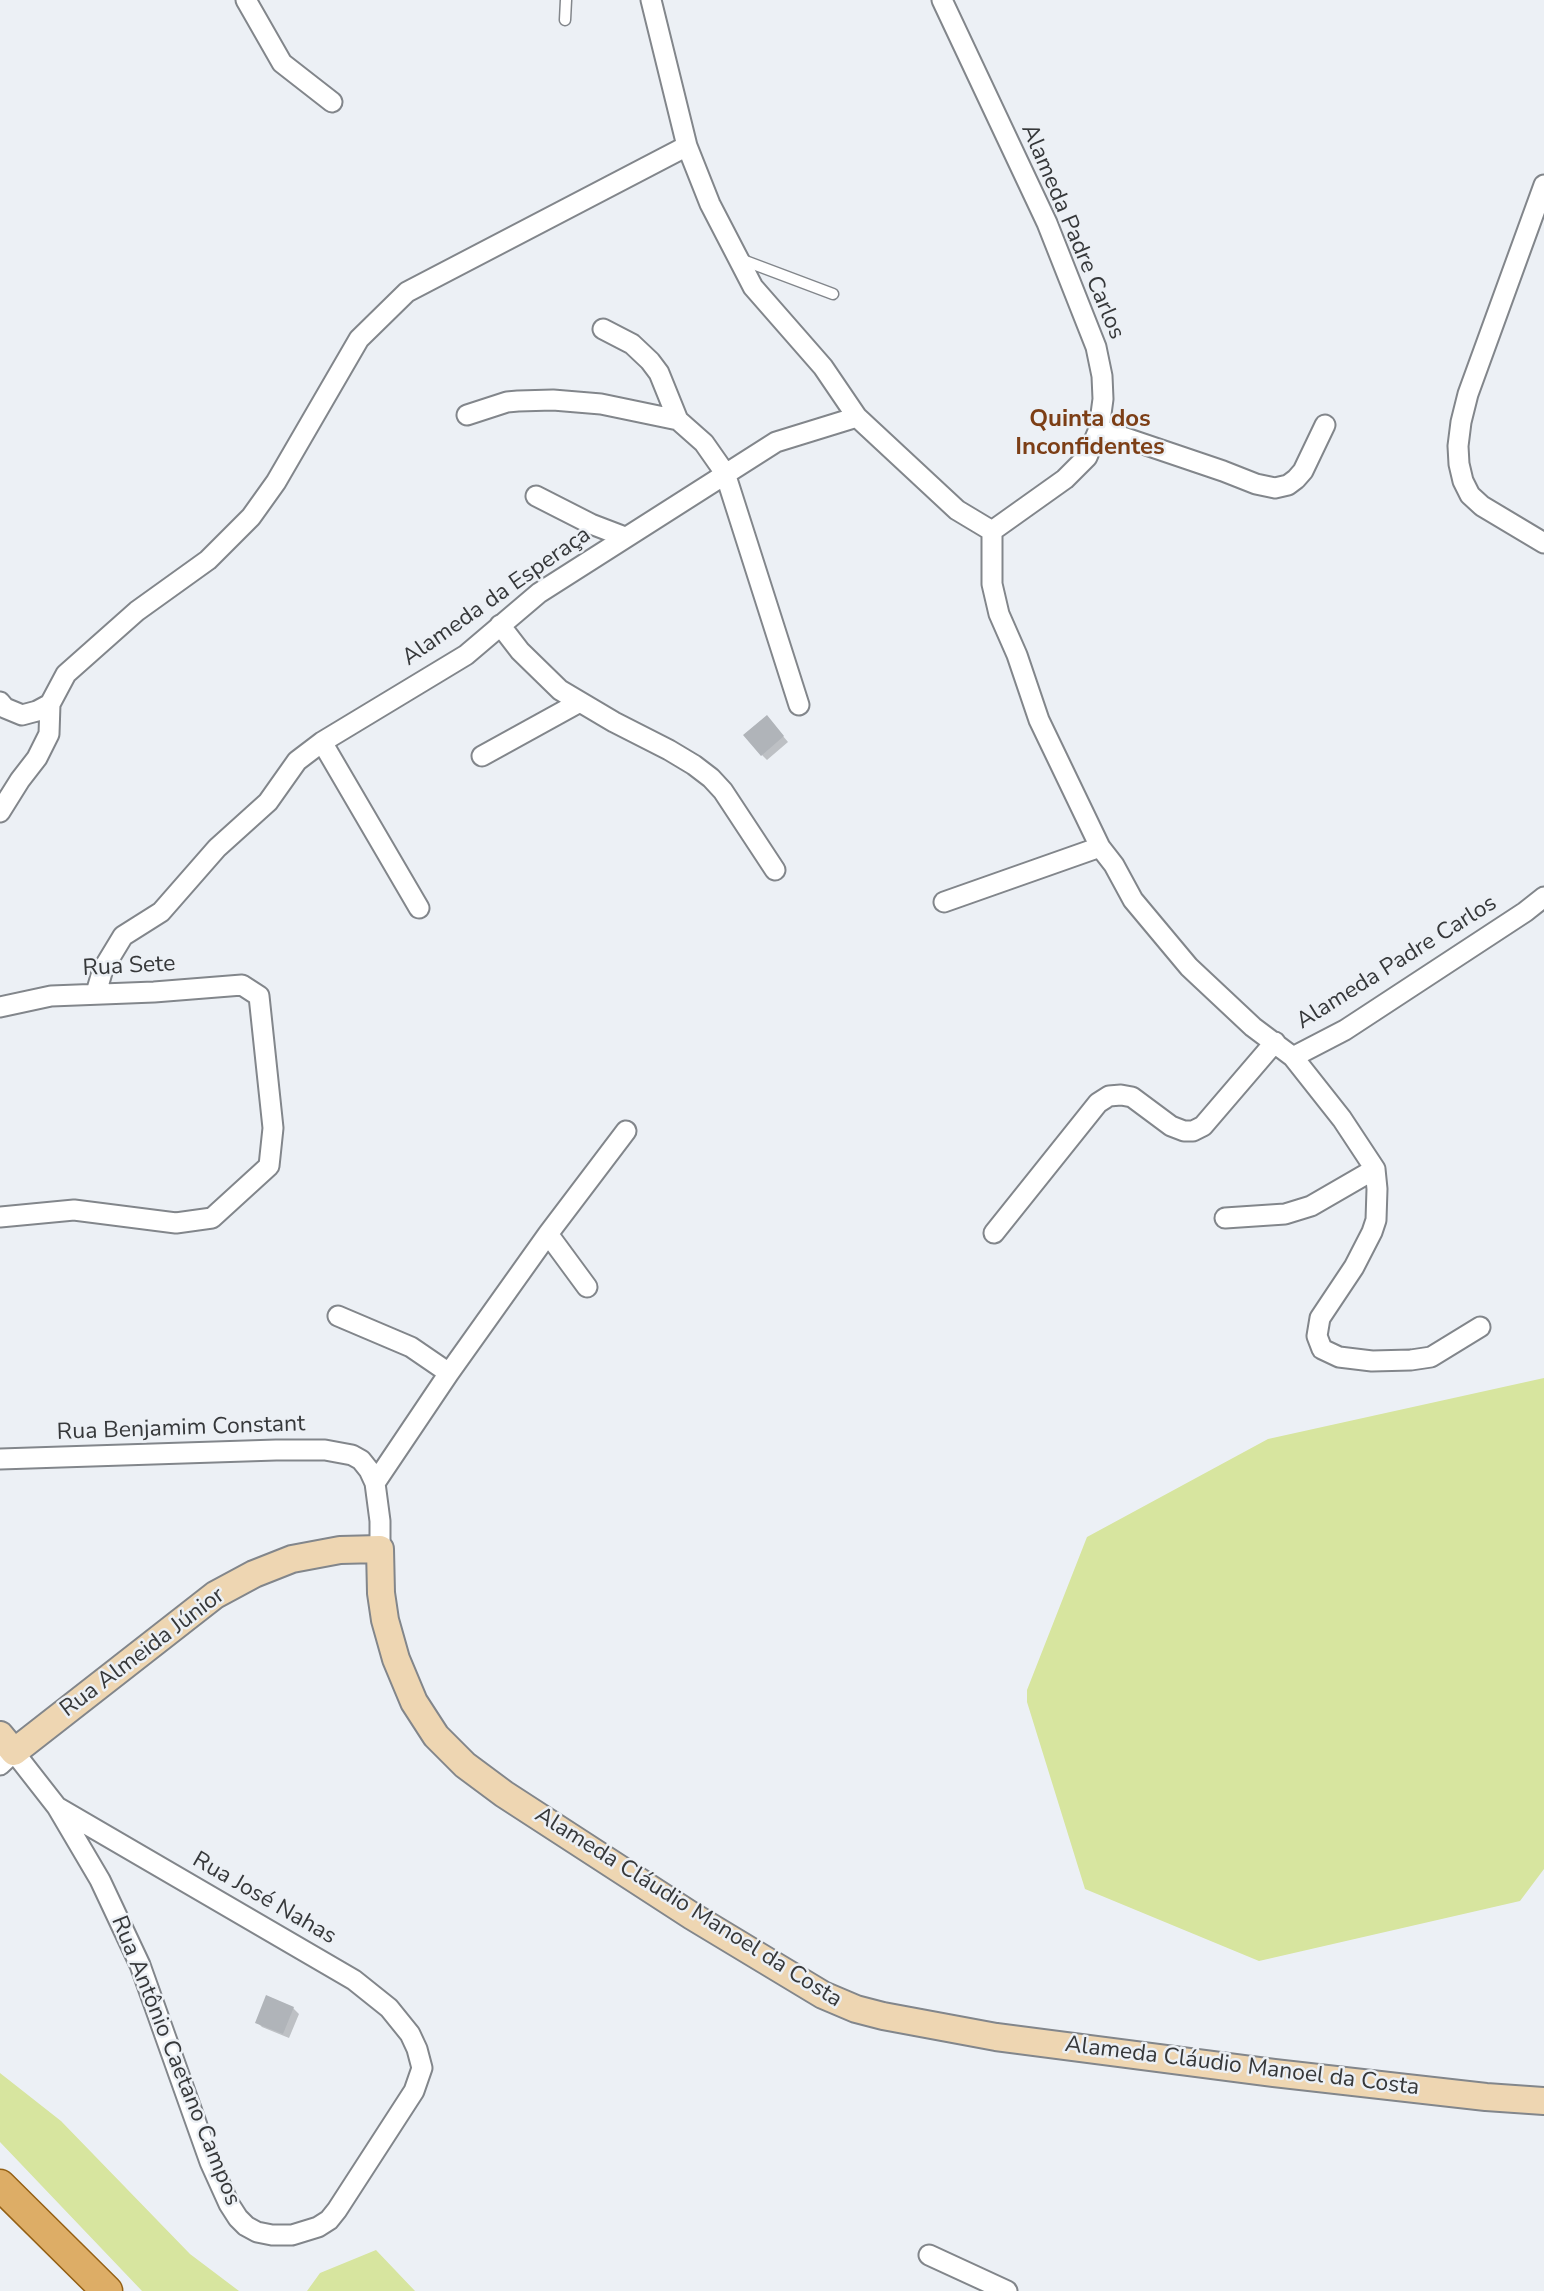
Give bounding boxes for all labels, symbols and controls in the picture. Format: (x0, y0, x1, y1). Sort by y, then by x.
street label: Alameda Padre Carlos (1014, 120, 1130, 344)
district label: Quinta dos Inconfidentes (1015, 406, 1165, 462)
street label: Alameda da Esperaça (397, 522, 597, 672)
street label: Alameda Padre Carlos (1292, 890, 1502, 1036)
street label: Rua Sete (82, 951, 176, 983)
street label: Rua Benjamim Constant (56, 1411, 306, 1447)
street label: Rua Almeida Júnior (55, 1582, 231, 1724)
street label: Alameda Cláudio Manoel da Costa (529, 1802, 847, 2014)
street label: Rua José Nahas (187, 1847, 341, 1951)
street label: Rua Antônio Caetano Campos (104, 1912, 246, 2210)
street label: Alameda Cláudio Manoel da Costa (1063, 2032, 1421, 2102)

